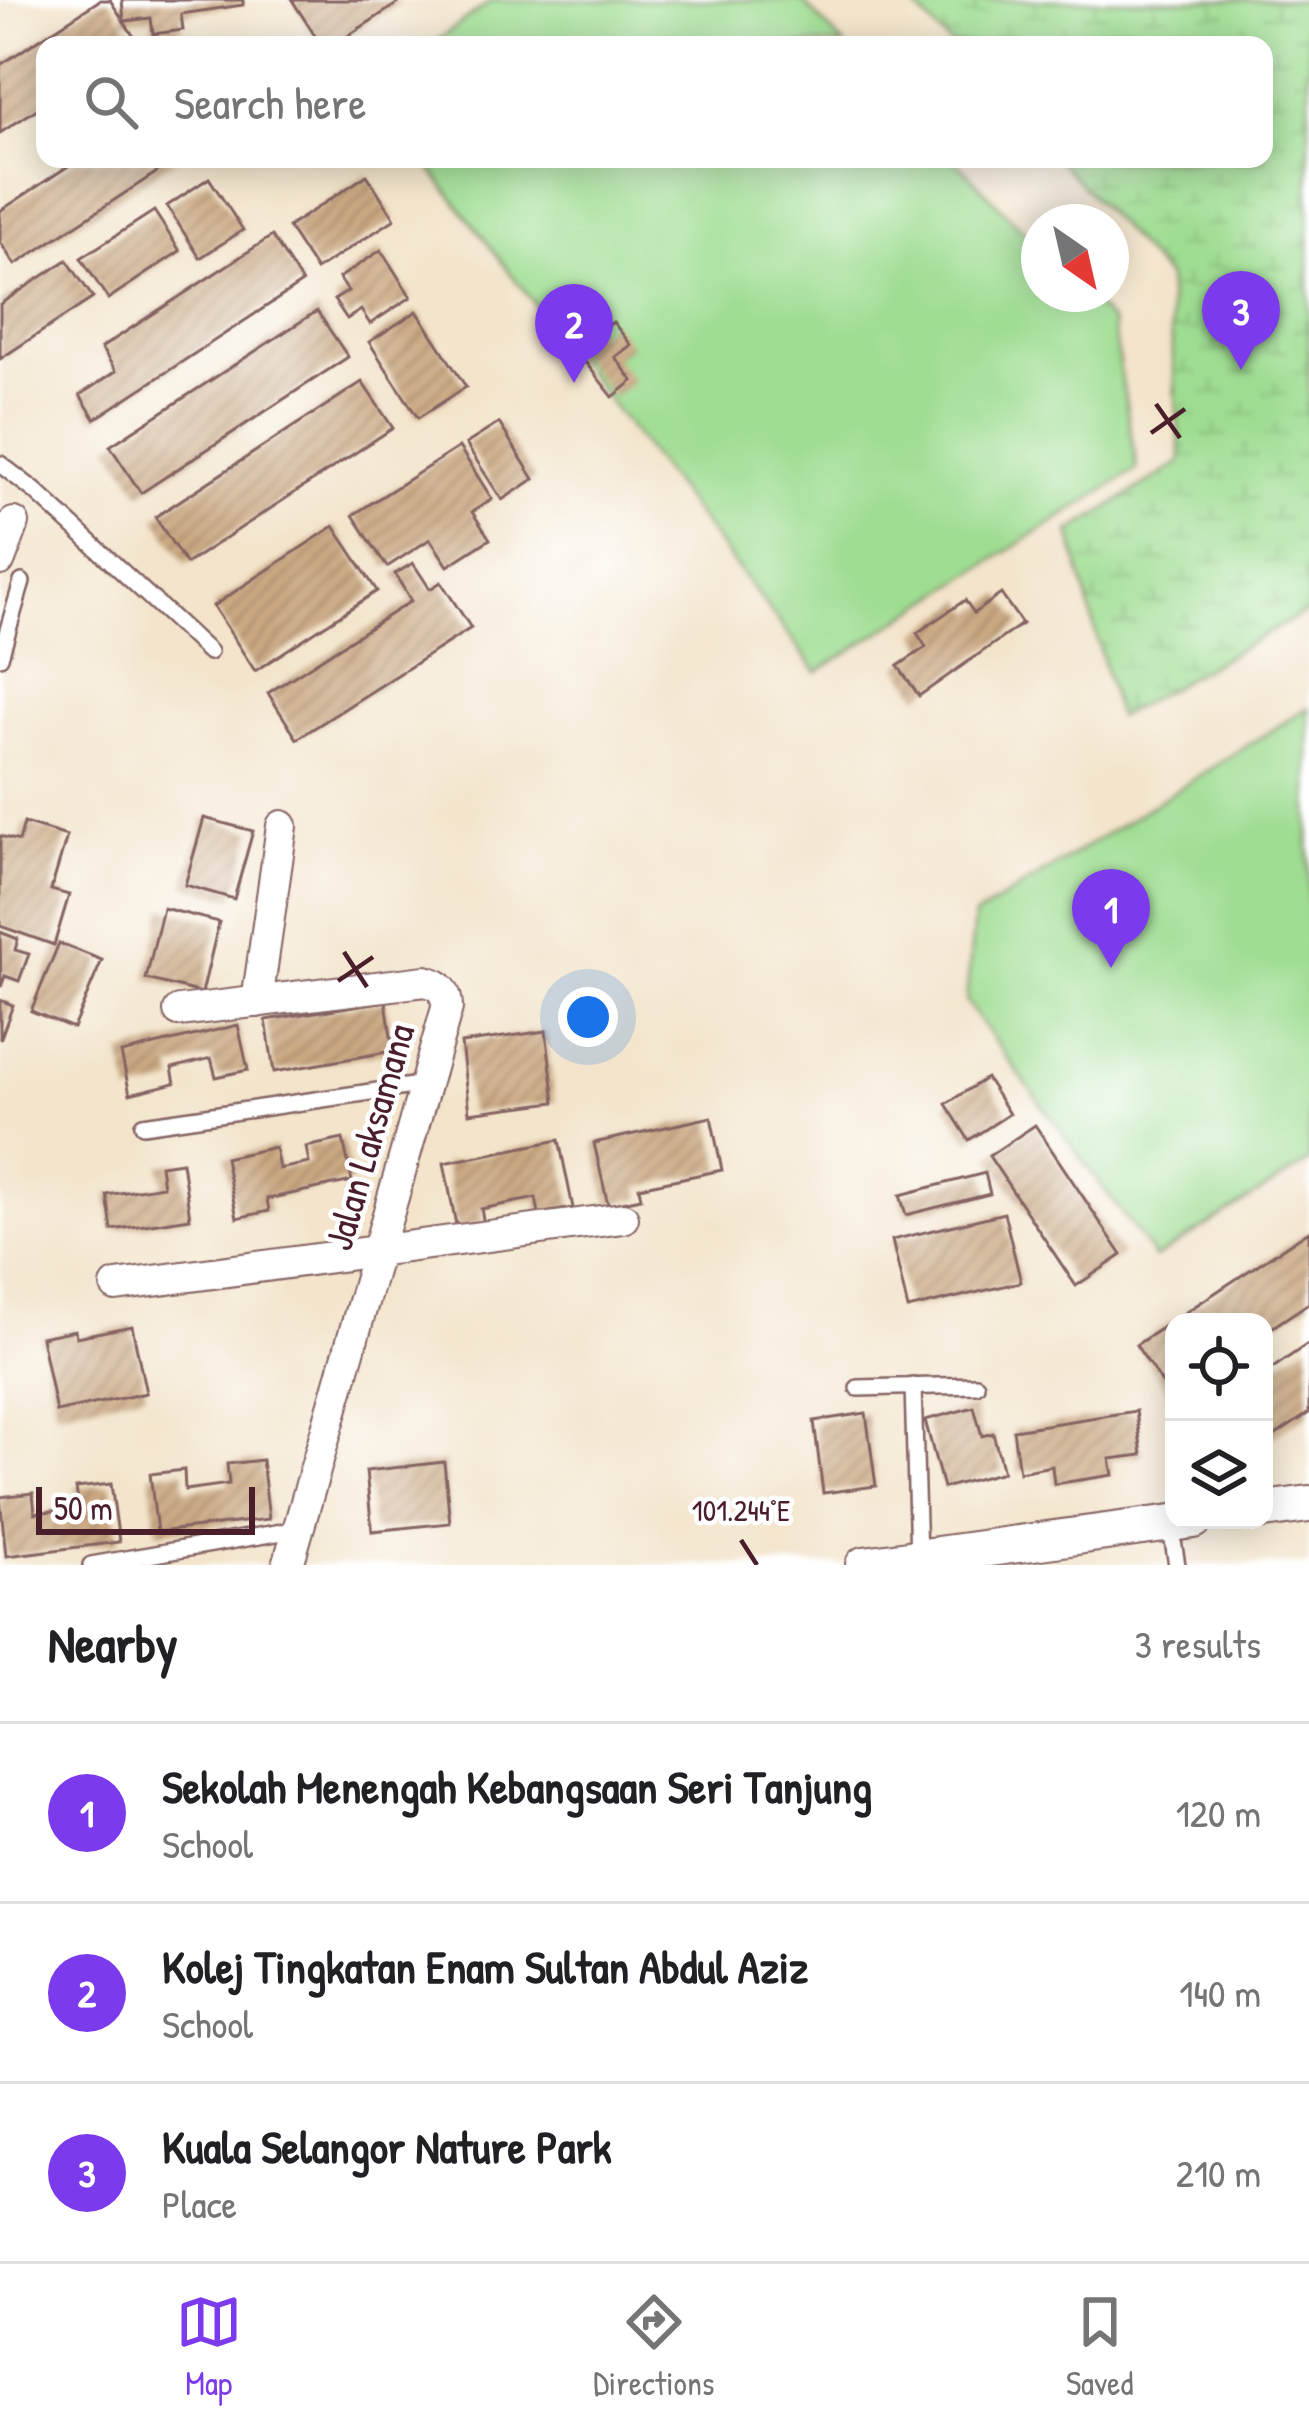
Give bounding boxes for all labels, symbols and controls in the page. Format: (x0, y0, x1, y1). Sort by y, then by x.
search box (36, 36, 1273, 168)
icon: search (78, 69, 144, 135)
text: Search here (174, 72, 366, 133)
north arrow (1021, 204, 1129, 312)
pin: 3 (1202, 271, 1280, 370)
pin: 2 (535, 284, 613, 383)
pin: 1 (1072, 869, 1150, 968)
your location (558, 987, 618, 1047)
street label: Jalan Laksamana (311, 1018, 426, 1256)
map controls (1165, 1313, 1273, 1529)
button: locate (1165, 1313, 1273, 1421)
button: layers (1165, 1421, 1273, 1529)
scale bar (36, 1481, 255, 1534)
text: 50 m (54, 1486, 113, 1530)
text: 101.244°E (692, 1490, 790, 1530)
text: Nearby (48, 1609, 178, 1678)
text: 3 results (1135, 1617, 1261, 1670)
text: Sekolah Menengah Kebangsaan Seri Tanjung (162, 1756, 872, 1817)
text: 1 (80, 1786, 94, 1839)
text: 120 m (1176, 1786, 1261, 1839)
text: School (162, 1817, 253, 1870)
text: Kolej Tingkatan Enam Sultan Abdul Aziz (162, 1936, 808, 1997)
text: 2 (78, 1966, 96, 2019)
text: 140 m (1179, 1966, 1261, 2019)
text: School (162, 1997, 253, 2050)
text: Kuala Selangor Nature Park (162, 2116, 611, 2177)
text: 3 (78, 2146, 96, 2199)
text: 210 m (1176, 2146, 1261, 2199)
text: Place (162, 2177, 237, 2230)
tab: Map (176, 2289, 242, 2405)
tab: Directions (593, 2289, 715, 2405)
tab: Saved (1066, 2289, 1133, 2405)

